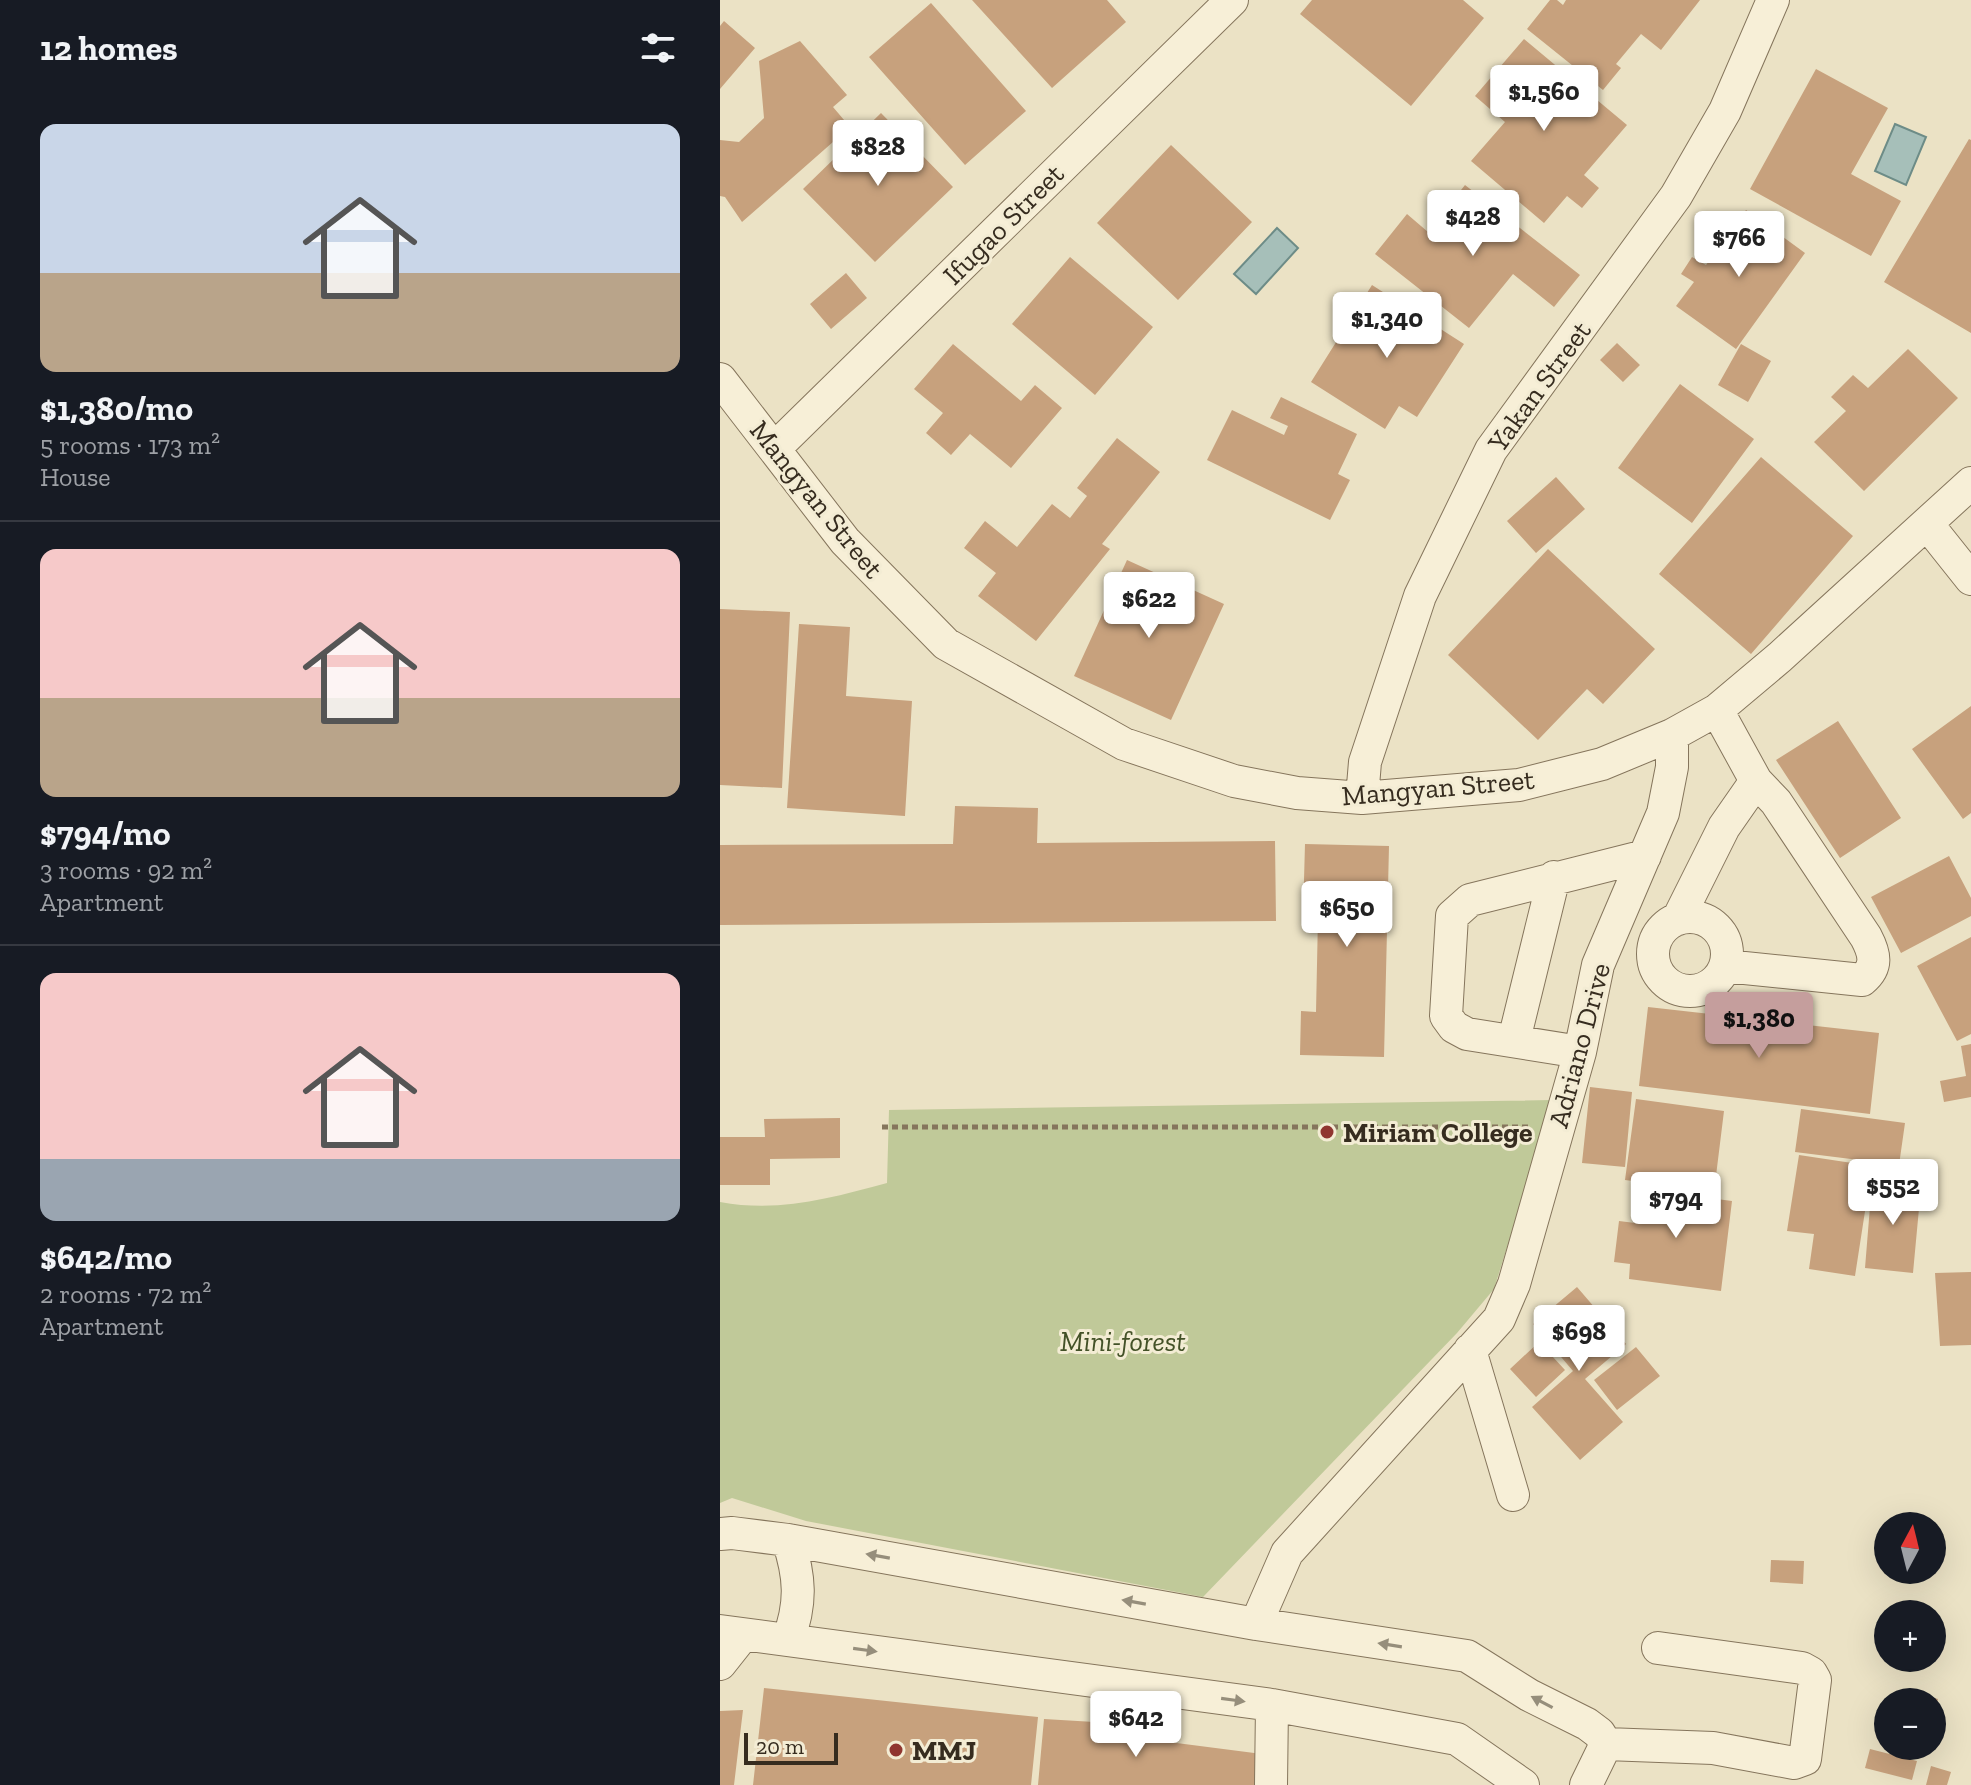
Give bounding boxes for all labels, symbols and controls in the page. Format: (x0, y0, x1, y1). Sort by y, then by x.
icon: filters (636, 26, 680, 70)
text: 12 homes (40, 28, 178, 69)
pin: $1,560 (1479, 65, 1609, 133)
text: $1,560 (1508, 75, 1580, 107)
pin: $828 (831, 120, 925, 188)
text: $828 (851, 130, 905, 162)
street label: Ifugao Street (936, 157, 1071, 292)
icon: home (288, 176, 432, 320)
pin: $428 (1426, 190, 1520, 258)
text: $428 (1445, 200, 1501, 232)
pin: $766 (1692, 211, 1786, 279)
text: $766 (1712, 221, 1766, 253)
pin: $1,340 (1322, 292, 1452, 360)
text: $1,340 (1351, 302, 1423, 334)
street label: Yakan Street (1481, 314, 1598, 459)
text: $1,380/mo (40, 388, 193, 429)
street label: Mangyan Street (743, 414, 891, 585)
text: 5 rooms · 173 m² (40, 429, 220, 461)
text: House (40, 461, 111, 493)
pin: $622 (1102, 572, 1196, 640)
text: $622 (1122, 582, 1176, 614)
icon: home (288, 601, 432, 745)
street label: Mangyan Street (1340, 763, 1536, 812)
text: $794/mo (40, 813, 171, 854)
text: 3 rooms · 92 m² (40, 854, 212, 886)
pin: $650 (1300, 881, 1394, 949)
text: Apartment (40, 886, 163, 918)
text: $650 (1319, 891, 1375, 923)
street label: Adriano Drive (1542, 959, 1617, 1131)
pin: $1,380 (1694, 992, 1824, 1060)
text: $1,380 (1723, 1002, 1795, 1034)
icon: home (288, 1025, 432, 1169)
place label: Miriam College (1343, 1116, 1533, 1149)
marker: Miriam College (1318, 1123, 1336, 1141)
pin: $552 (1846, 1159, 1940, 1227)
text: $552 (1866, 1169, 1920, 1201)
pin: $794 (1629, 1172, 1723, 1240)
text: $794 (1649, 1182, 1703, 1214)
text: $642/mo (40, 1237, 172, 1278)
text: 2 rooms · 72 m² (40, 1278, 211, 1310)
pin: $698 (1532, 1305, 1626, 1373)
text: Apartment (40, 1310, 163, 1342)
text: $698 (1552, 1315, 1606, 1347)
park label: Mini-forest (1060, 1325, 1186, 1358)
north arrow (1874, 1512, 1946, 1584)
map controls (1874, 1512, 1946, 1760)
one-way arrow (865, 1549, 890, 1561)
one-way arrow (1121, 1596, 1146, 1608)
button: + (1874, 1600, 1946, 1672)
one-way arrow (1377, 1638, 1402, 1651)
one-way arrow (853, 1644, 878, 1657)
button: − (1874, 1688, 1946, 1760)
pin: $642 (1089, 1691, 1183, 1759)
one-way arrow (1221, 1694, 1246, 1707)
one-way arrow (1531, 1696, 1553, 1710)
text: $642 (1108, 1701, 1164, 1733)
scale bar (744, 1729, 838, 1765)
text: 20 m (756, 1733, 804, 1760)
place label: MMJ (912, 1734, 976, 1767)
marker: MMJ (887, 1741, 905, 1759)

